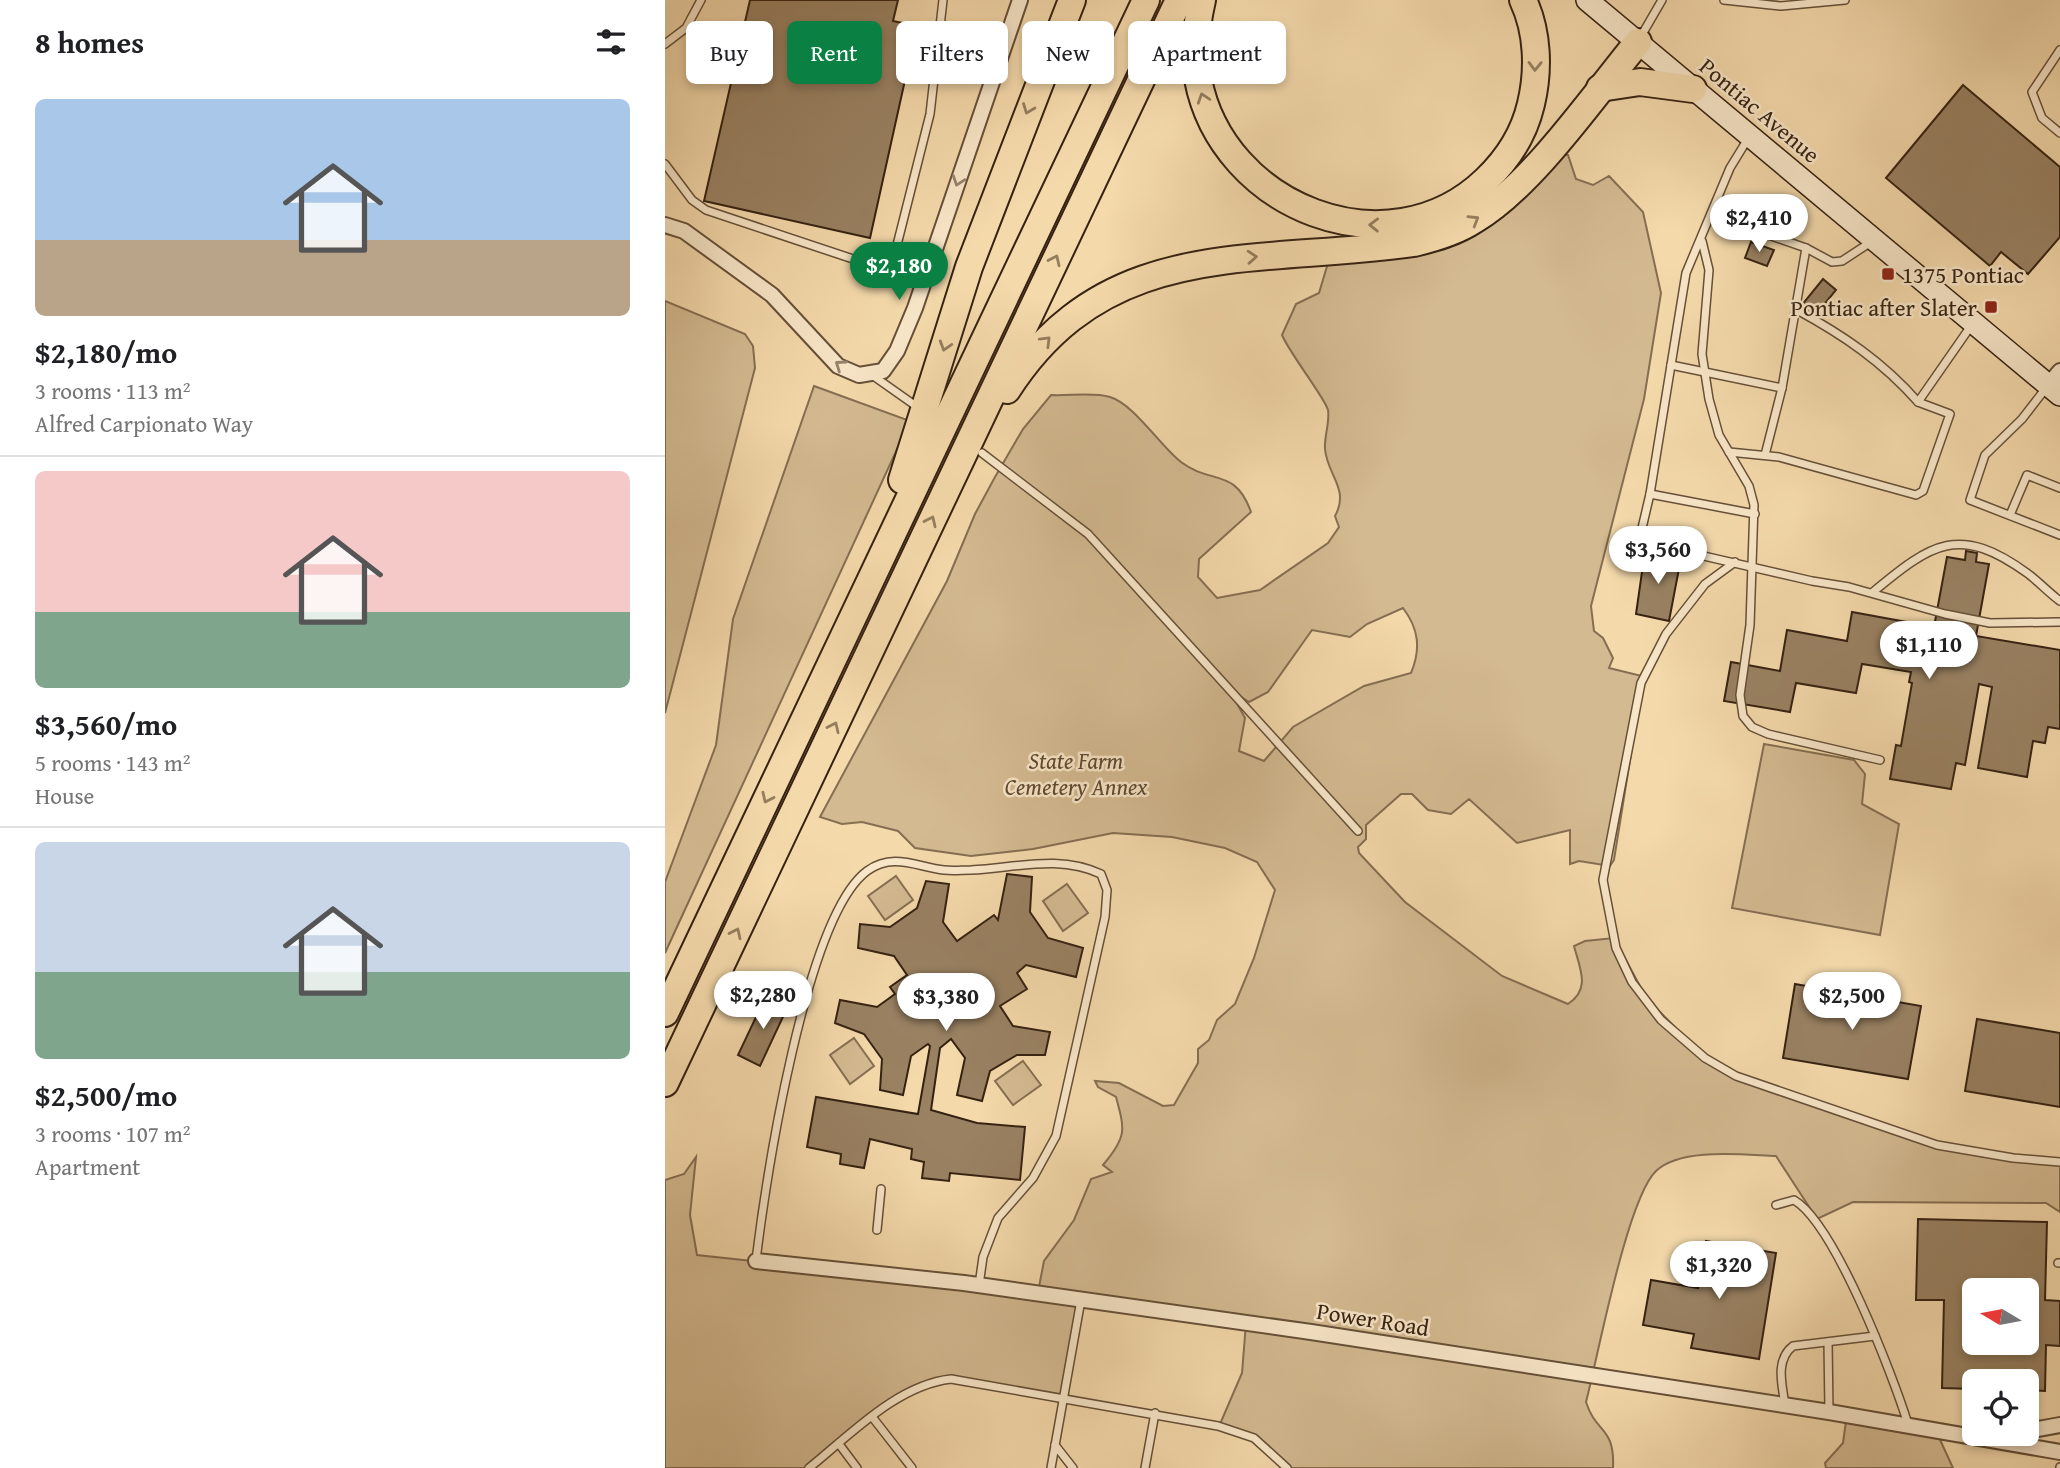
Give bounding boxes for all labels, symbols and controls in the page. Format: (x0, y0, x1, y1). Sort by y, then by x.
text: 8 homes (35, 20, 144, 64)
chip: Buy (686, 21, 773, 84)
chip: Rent (787, 21, 882, 84)
chip: Filters (896, 21, 1008, 84)
chip: New (1022, 21, 1114, 84)
chip: Apartment (1128, 21, 1286, 84)
icon: filters (592, 23, 630, 61)
street label: Pontiac Avenue (1693, 50, 1827, 170)
one-way arrow (1528, 61, 1543, 72)
one-way arrow (1197, 92, 1212, 104)
one-way arrow (1023, 102, 1037, 114)
icon: home (270, 145, 396, 271)
one-way arrow (952, 174, 966, 186)
pin: $2,410 (1702, 194, 1816, 254)
text: $2,410 (1726, 200, 1792, 233)
one-way arrow (1467, 215, 1480, 228)
one-way arrow (1368, 217, 1379, 233)
pin: $2,180 (842, 243, 956, 302)
text: $2,180 (866, 248, 932, 281)
one-way arrow (1247, 250, 1258, 265)
one-way arrow (1047, 255, 1061, 267)
place label: 1375 Pontiac (1902, 258, 2024, 291)
marker: 1375 Pontiac (1880, 266, 1896, 282)
place label: Pontiac after Slater (1791, 291, 1978, 324)
marker: Pontiac after Slater (1983, 299, 1999, 315)
text: $2,180/mo (35, 330, 177, 374)
one-way arrow (1038, 336, 1051, 349)
one-way arrow (938, 340, 953, 352)
one-way arrow (835, 361, 848, 373)
text: 3 rooms · 113 m² (35, 374, 190, 407)
text: Alfred Carpionato Way (35, 407, 253, 440)
one-way arrow (923, 516, 937, 528)
icon: home (270, 517, 396, 643)
pin: $3,560 (1601, 526, 1715, 586)
text: $3,560 (1625, 532, 1691, 565)
pin: $1,110 (1872, 622, 1986, 681)
text: $1,110 (1896, 627, 1962, 660)
text: $3,560/mo (35, 702, 177, 746)
one-way arrow (825, 722, 839, 734)
park label: State Farm Cemetery Annex (1005, 744, 1148, 803)
text: 5 rooms · 143 m² (35, 746, 190, 779)
text: House (35, 779, 94, 812)
one-way arrow (762, 791, 776, 803)
icon: home (270, 888, 396, 1014)
one-way arrow (728, 927, 742, 940)
pin: $2,280 (706, 972, 820, 1031)
pin: $2,500 (1795, 972, 1909, 1032)
pin: $3,380 (889, 974, 1003, 1033)
text: $2,280 (730, 977, 796, 1010)
text: $2,500 (1819, 978, 1885, 1011)
text: $3,380 (913, 979, 979, 1012)
text: $2,500/mo (35, 1073, 177, 1117)
text: 3 rooms · 107 m² (35, 1117, 190, 1150)
text: Apartment (35, 1150, 140, 1183)
pin: $1,320 (1662, 1242, 1776, 1301)
text: $1,320 (1686, 1247, 1752, 1280)
north arrow (1962, 1278, 2039, 1354)
map controls (1962, 1278, 2039, 1446)
street label: Power Road (1315, 1294, 1432, 1344)
button: locate (1962, 1369, 2039, 1446)

